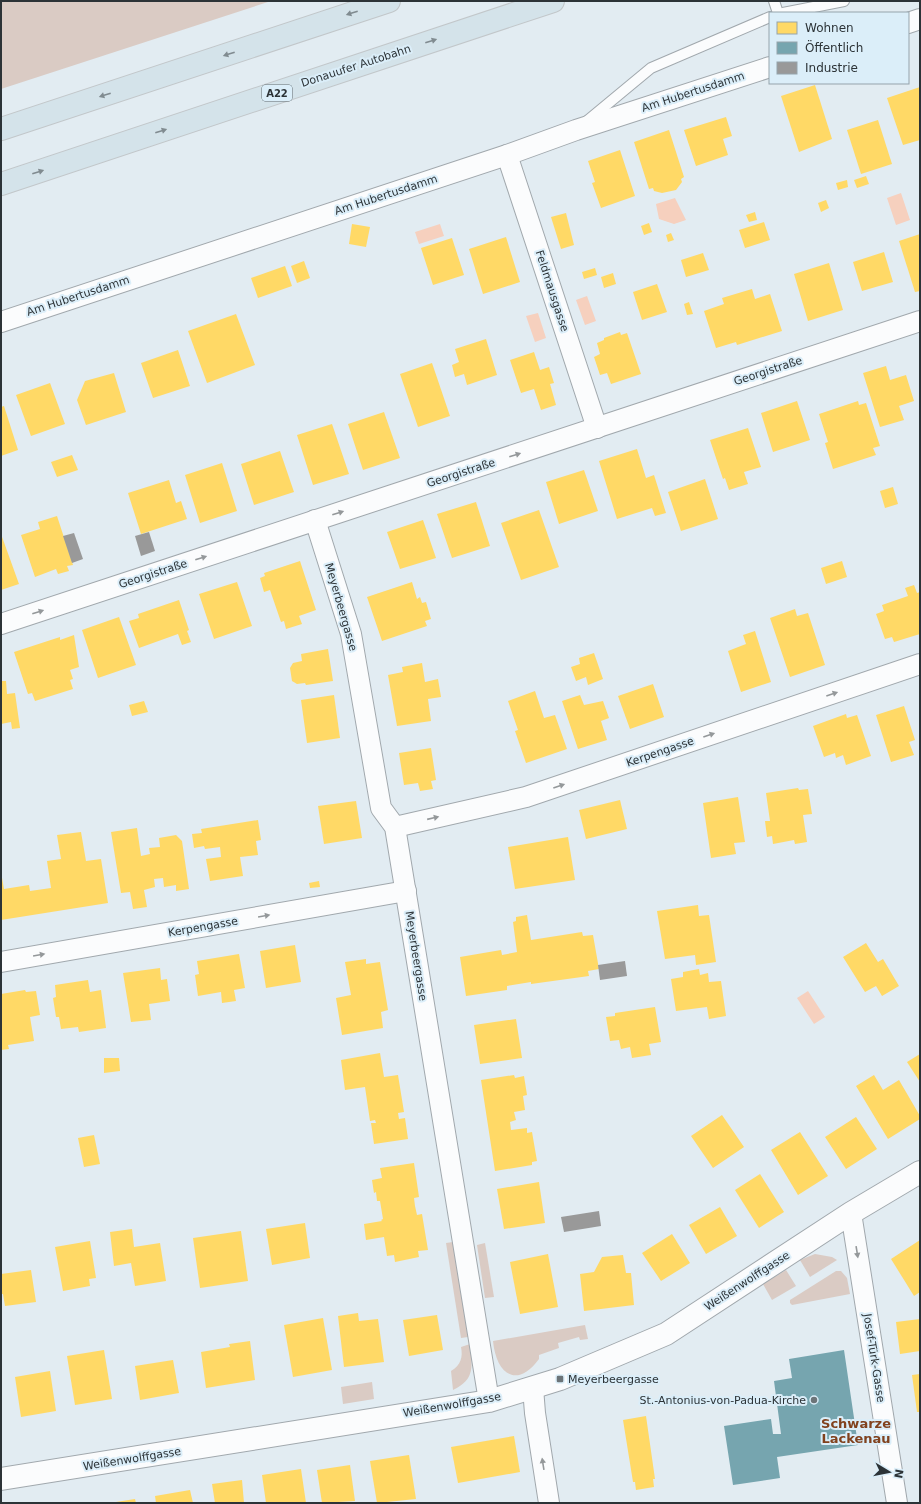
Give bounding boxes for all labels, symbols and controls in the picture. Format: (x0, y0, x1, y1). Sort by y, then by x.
one-way arrow (346, 10, 358, 16)
legend (769, 12, 909, 84)
text: Wohnen (805, 21, 854, 35)
one-way arrow (425, 38, 437, 44)
text: Öffentlich (805, 39, 863, 55)
street label: Donauufer Autobahn (299, 42, 413, 90)
one-way arrow (222, 51, 234, 57)
text: Industrie (805, 61, 858, 75)
street label: Am Hubertusdamm (640, 69, 746, 115)
road number: A22 (262, 85, 292, 101)
one-way arrow (99, 92, 111, 98)
one-way arrow (156, 128, 168, 134)
one-way arrow (32, 169, 44, 175)
street label: Am Hubertusdamm (333, 172, 439, 218)
street label: Feldmausgasse (533, 249, 571, 333)
street label: Am Hubertusdamm (25, 273, 131, 319)
street label: Georgistraße (732, 354, 804, 388)
one-way arrow (509, 452, 521, 458)
street label: Georgistraße (425, 456, 497, 490)
one-way arrow (333, 510, 345, 516)
one-way arrow (196, 555, 208, 561)
street label: Georgistraße (117, 557, 189, 591)
street label: Meyerbeergasse (322, 562, 360, 653)
one-way arrow (32, 608, 44, 614)
one-way arrow (826, 690, 838, 696)
one-way arrow (703, 732, 715, 738)
street label: Kerpengasse (624, 734, 696, 770)
one-way arrow (553, 783, 565, 789)
one-way arrow (427, 815, 439, 821)
street label: Meyerbeergasse (402, 910, 430, 1002)
one-way arrow (258, 913, 270, 919)
street label: Kerpengasse (167, 914, 239, 940)
one-way arrow (33, 952, 46, 958)
one-way arrow (854, 1245, 860, 1258)
street label: Weißenwolffgasse (702, 1248, 792, 1313)
street label: Josef-Türk-Gasse (860, 1312, 887, 1404)
place label: Meyerbeergasse (568, 1373, 659, 1386)
marker: Meyerbeergasse (555, 1374, 565, 1384)
street label: Weißenwolffgasse (402, 1390, 502, 1420)
place label: St.-Antonius-von-Padua-Kirche (639, 1394, 806, 1407)
marker: St.-Antonius-von-Padua-Kirche (809, 1395, 819, 1405)
district label: Schwarze Lackenau (821, 1416, 891, 1446)
street label: Weißenwolffgasse (82, 1445, 182, 1473)
north arrow (869, 1452, 909, 1492)
one-way arrow (540, 1458, 546, 1471)
text: N (891, 1468, 906, 1479)

